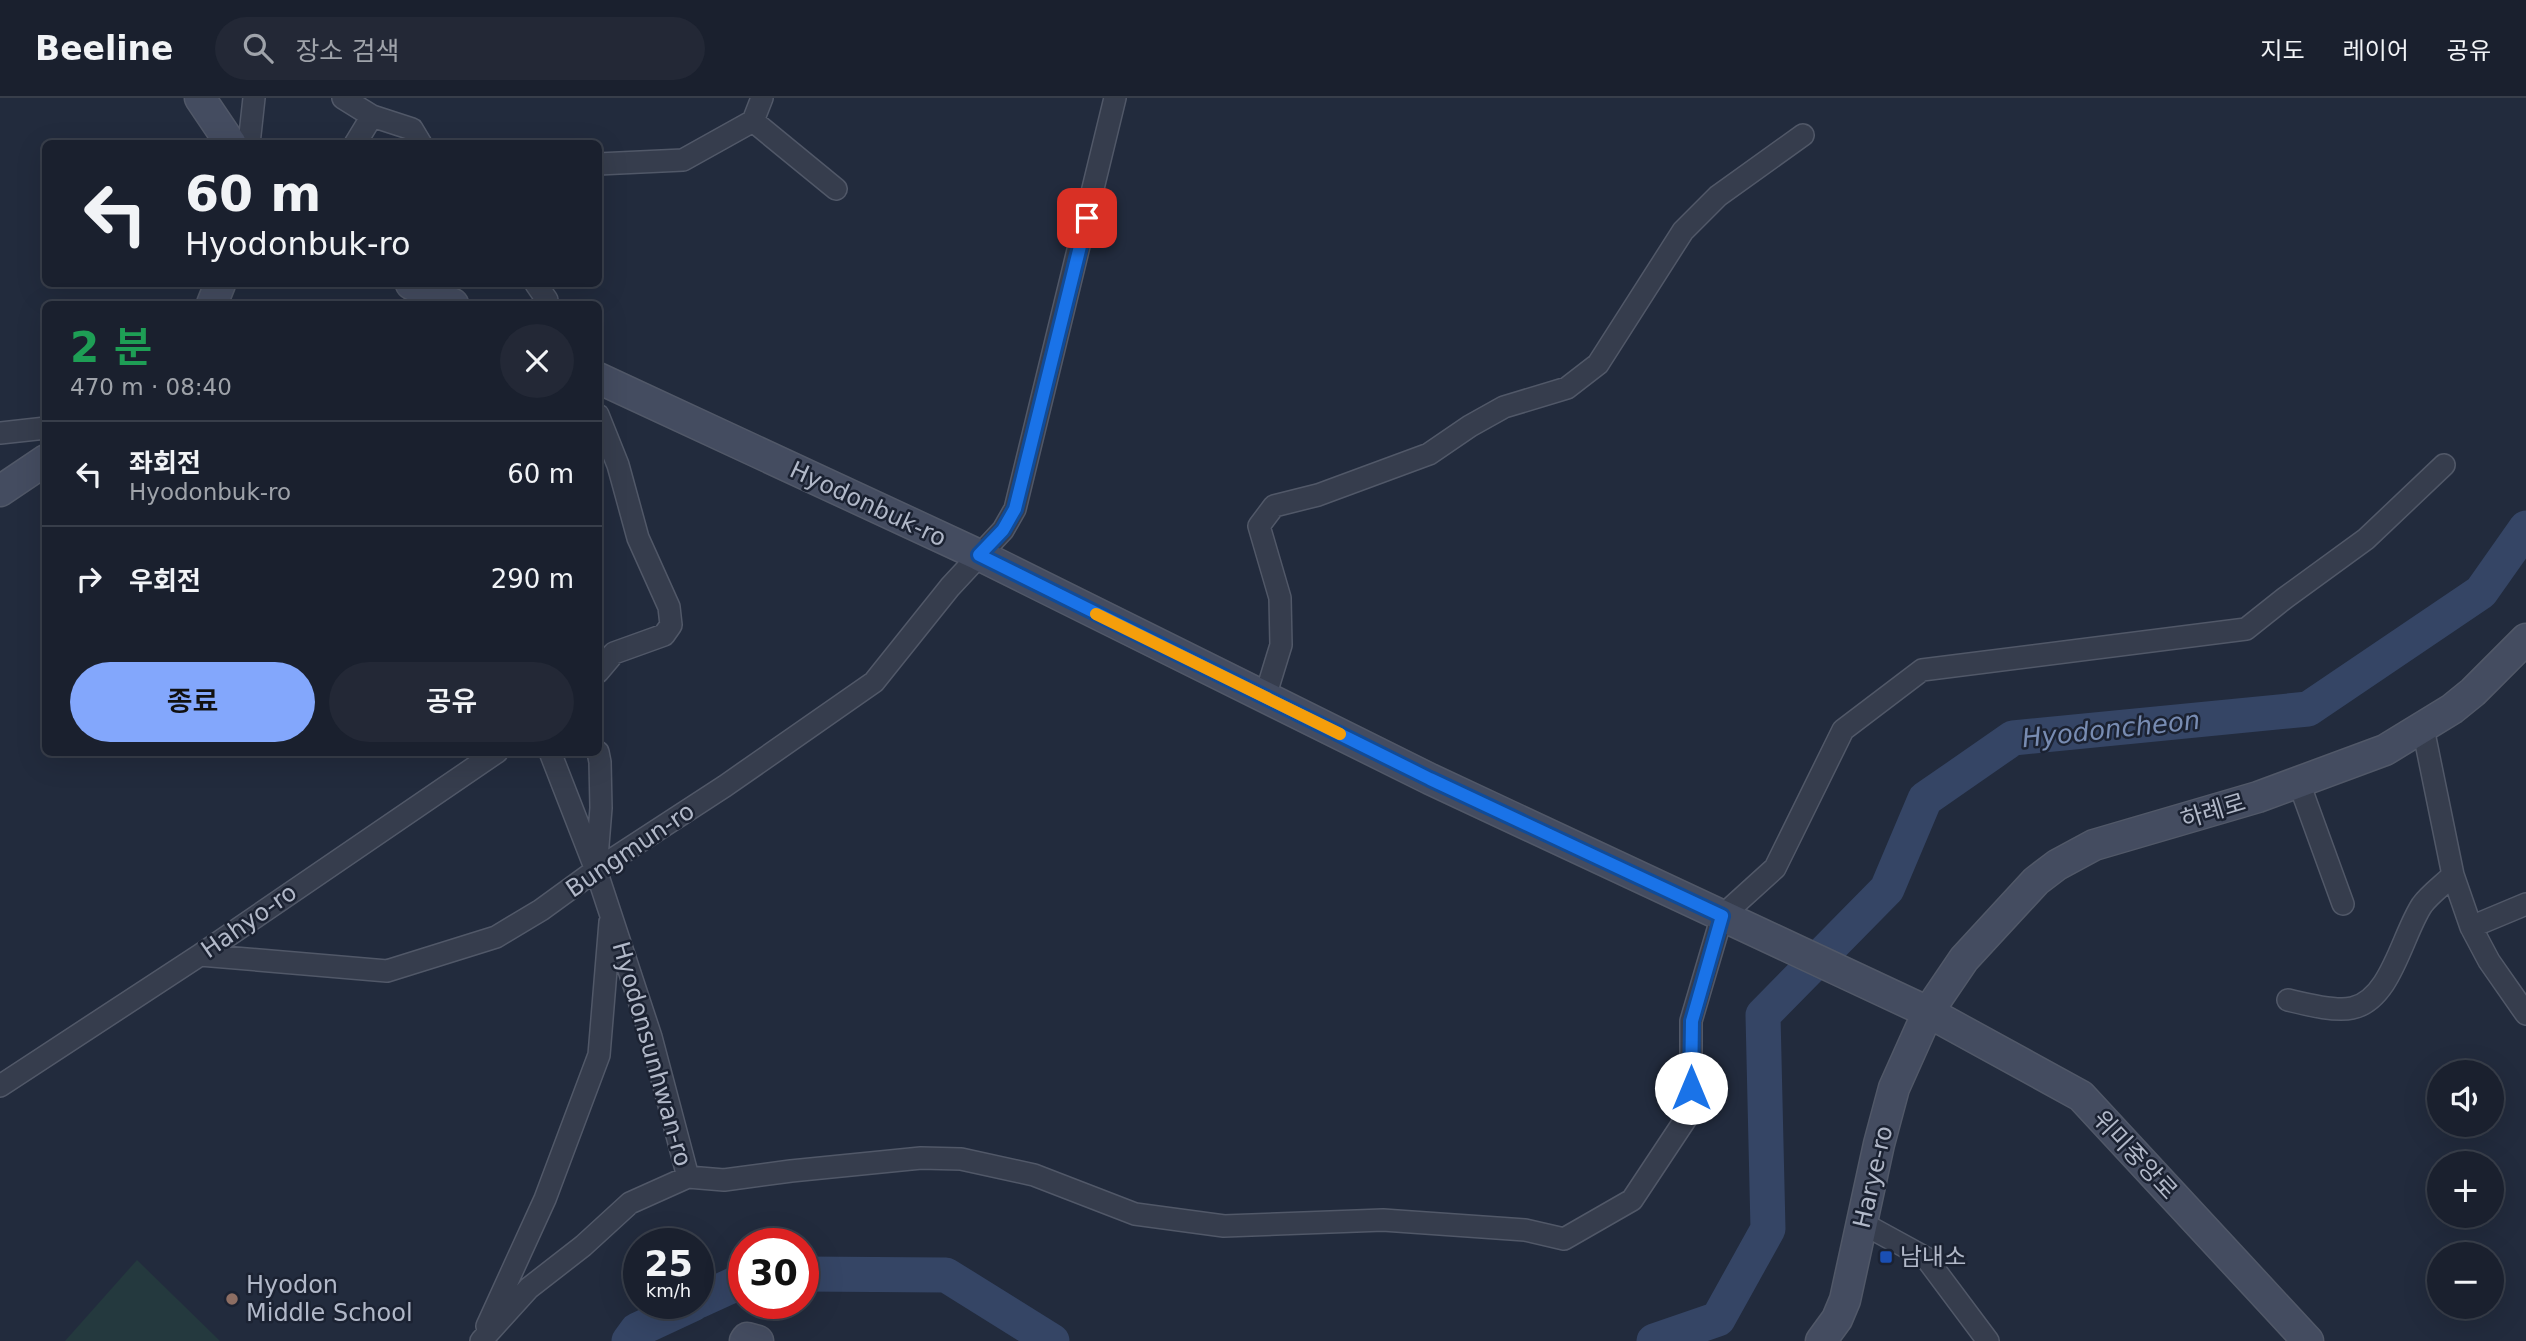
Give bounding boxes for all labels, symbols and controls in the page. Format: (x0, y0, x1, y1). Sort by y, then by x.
search box (215, 17, 705, 80)
text: Beeline (35, 29, 173, 68)
icon: search (239, 29, 277, 67)
text: 장소 검색 (295, 36, 399, 66)
text: 지도 (2260, 37, 2305, 65)
text: 레이어 (2343, 37, 2409, 65)
text: 공유 (2447, 37, 2491, 65)
text: 60 m (185, 166, 321, 223)
icon: left (70, 168, 161, 259)
pin (1057, 188, 1117, 248)
icon: arrive (1068, 199, 1106, 237)
text: Hyodonbuk-ro (185, 225, 410, 263)
text: 2 분 (70, 323, 153, 372)
button: close (500, 324, 574, 398)
text: 470 m · 08:40 (70, 374, 232, 400)
text: 좌회전 (129, 448, 201, 478)
icon: left (70, 455, 108, 493)
street label: Hyodonbuk-ro (785, 456, 951, 552)
text: 60 m (507, 459, 574, 489)
text: Hyodonbuk-ro (129, 479, 291, 505)
icon: right (70, 560, 108, 598)
text: 290 m (491, 564, 574, 594)
text: 우회전 (129, 566, 201, 596)
button: 종료 (70, 662, 315, 742)
button: 공유 (329, 662, 574, 742)
water label: Hyodoncheon (2020, 705, 2202, 753)
street label: 하례로 (2177, 788, 2249, 834)
street label: Bungmun-ro (561, 797, 699, 903)
street label: Hahyo-ro (196, 878, 302, 964)
street label: Hyodonsunhwan-ro (607, 938, 697, 1170)
position arrow (1654, 1051, 1728, 1125)
map controls (2427, 1060, 2504, 1319)
button: sound (2427, 1060, 2504, 1137)
street label: 위미중앙로 (2087, 1105, 2183, 1205)
street label: Harye-ro (1848, 1123, 1898, 1231)
button: + (2427, 1151, 2504, 1228)
speed limit sign: 30 (728, 1228, 819, 1319)
button: − (2427, 1242, 2504, 1319)
place label: 남내소 (1900, 1243, 1966, 1271)
text: 25 (644, 1244, 693, 1284)
marker: 남내소 (1878, 1249, 1894, 1265)
place label: Hyodon Middle School (246, 1271, 413, 1327)
text: km/h (646, 1280, 691, 1301)
marker: Hyodon Middle School (224, 1291, 240, 1307)

